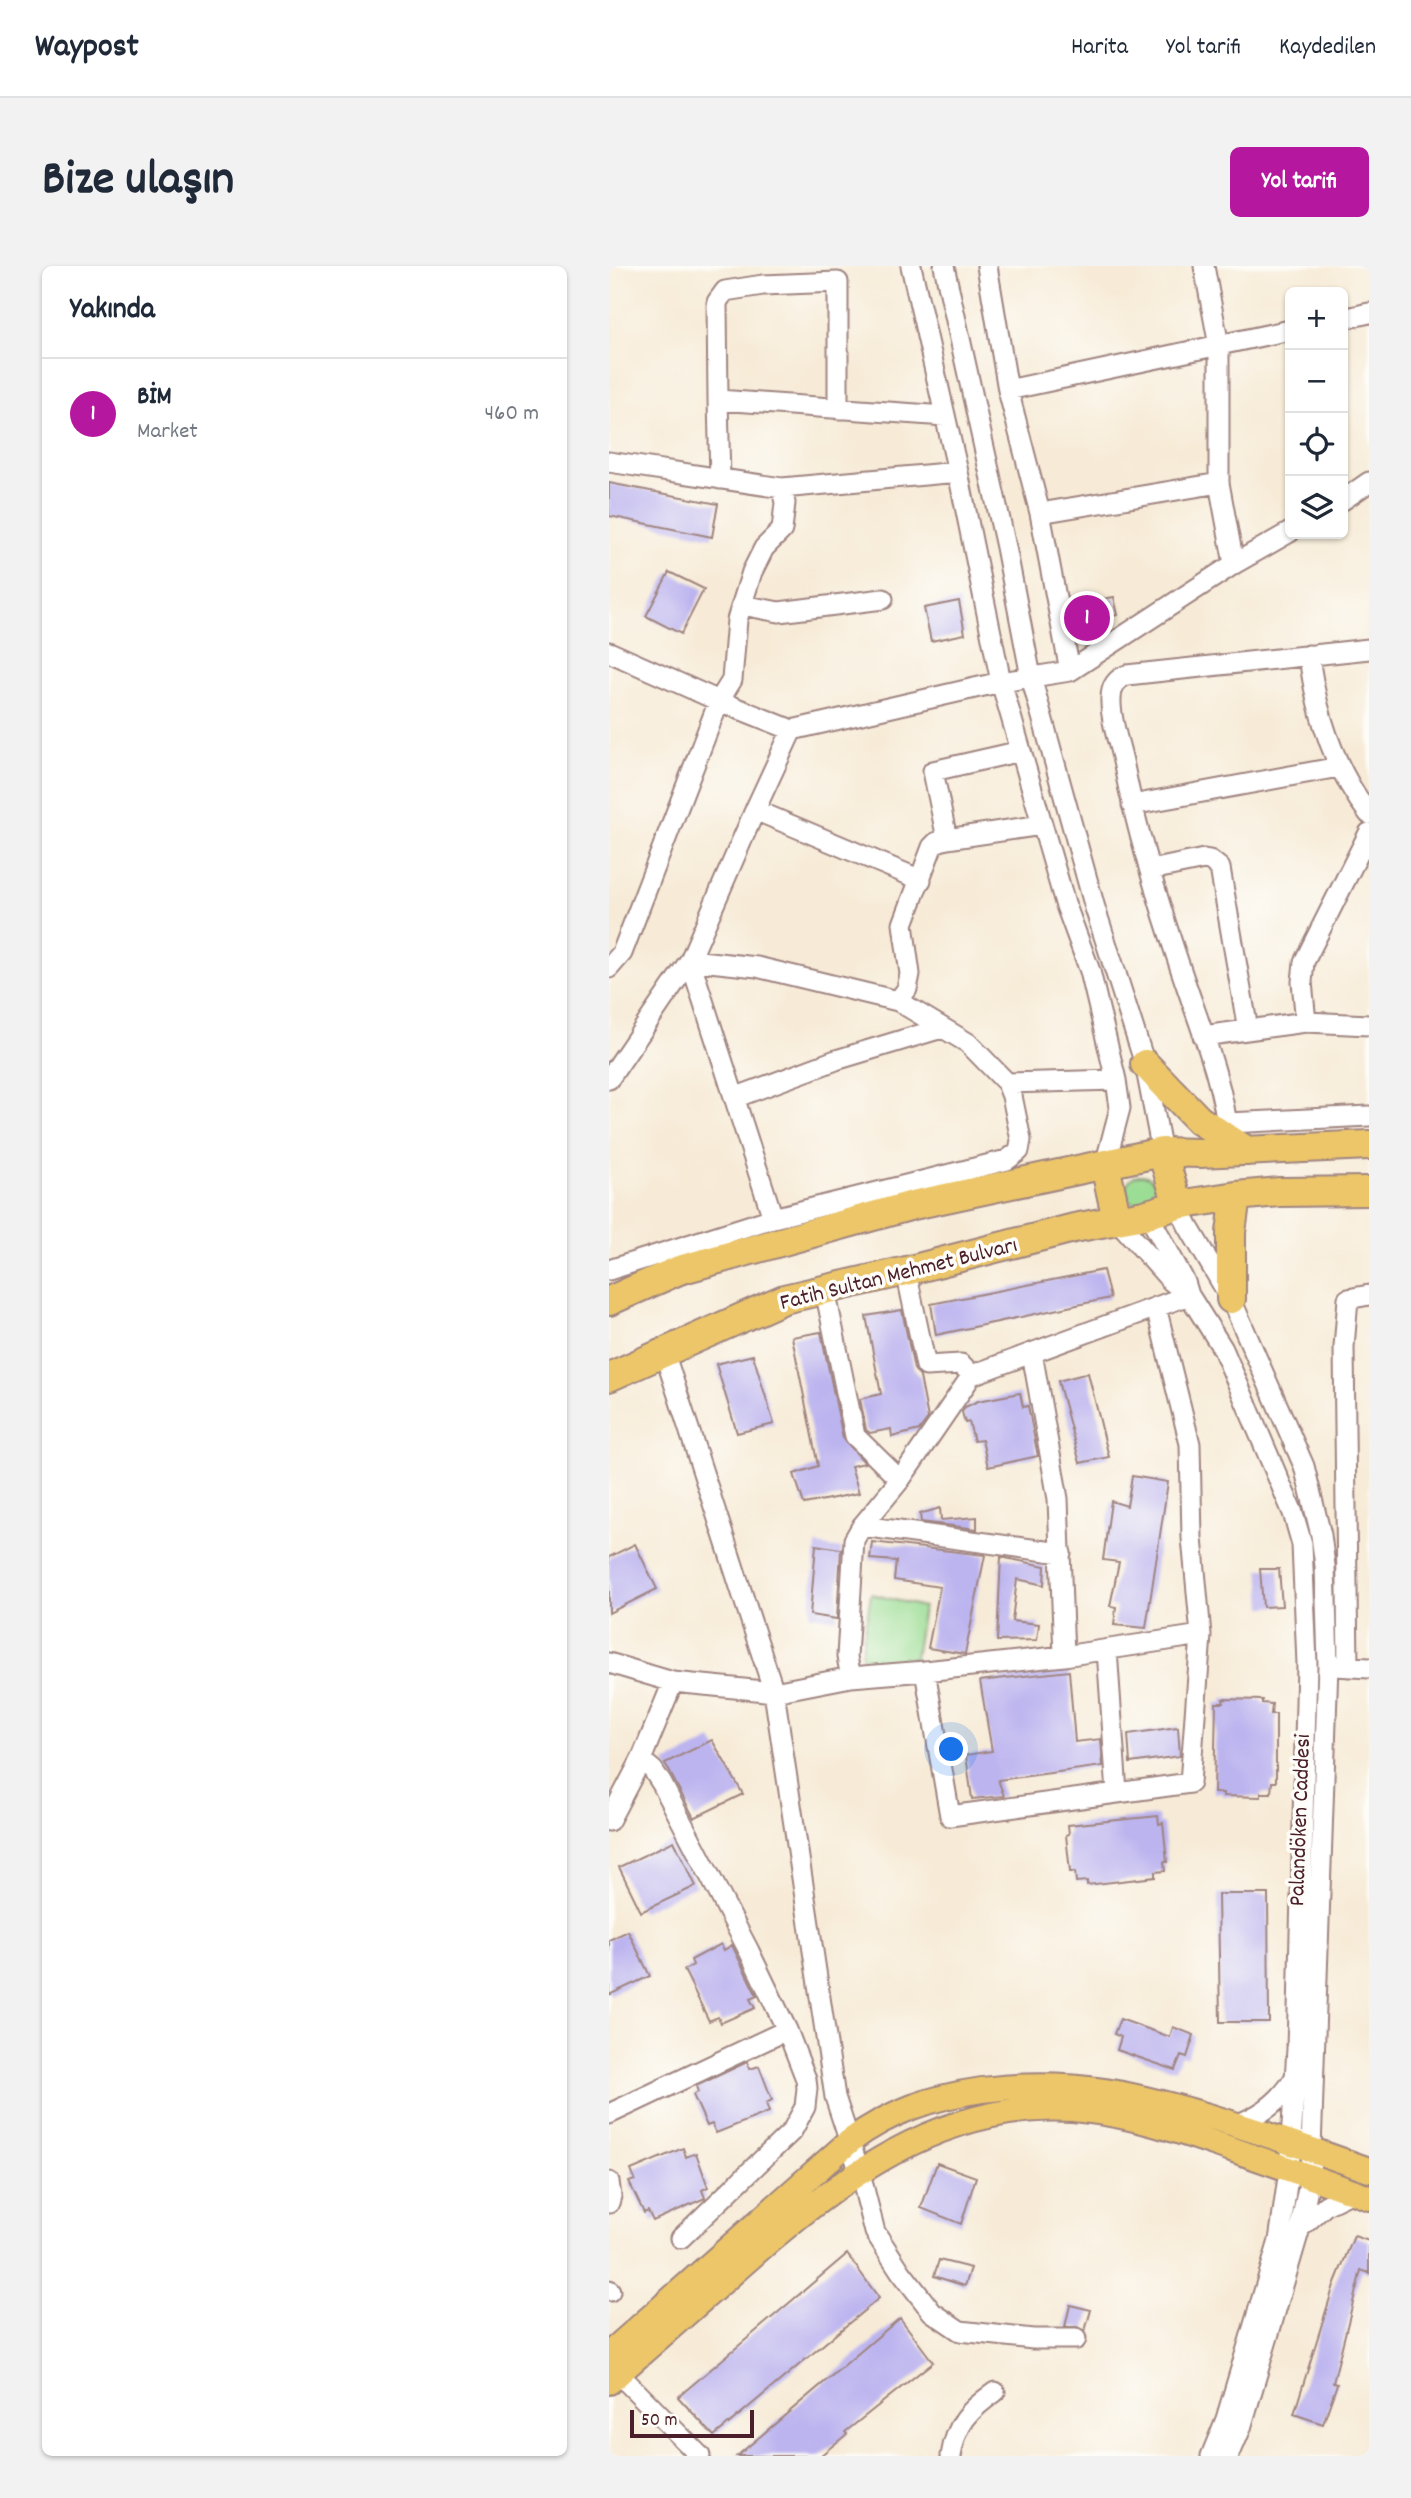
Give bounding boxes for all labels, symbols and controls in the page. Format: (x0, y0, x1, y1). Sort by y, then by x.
text: Waypost (35, 25, 139, 72)
text: Harita (1071, 31, 1128, 65)
text: Yol tarifi (1166, 31, 1241, 65)
text: Kaydedilen (1279, 31, 1376, 65)
text: Bize ulaşın (42, 147, 234, 217)
button: Yol tarifi (1230, 147, 1369, 217)
map controls (1285, 287, 1348, 539)
button: + (1285, 287, 1348, 350)
text: Yakında (70, 290, 155, 333)
button: − (1285, 350, 1348, 413)
text: BİM (137, 379, 172, 416)
text: 1 (90, 398, 96, 431)
text: 460 m (485, 398, 539, 431)
button: locate (1285, 413, 1348, 476)
text: Market (137, 416, 198, 449)
button: layers (1285, 476, 1348, 539)
pin: 1 (1064, 592, 1110, 644)
street label: Fatih Sultan Mehmet Bulvarı (777, 1230, 1021, 1321)
your location (934, 1732, 968, 1766)
street label: Palandöken Caddesi (1282, 1733, 1321, 1907)
scale bar (630, 2407, 754, 2439)
text: 50 m (641, 2408, 678, 2435)

